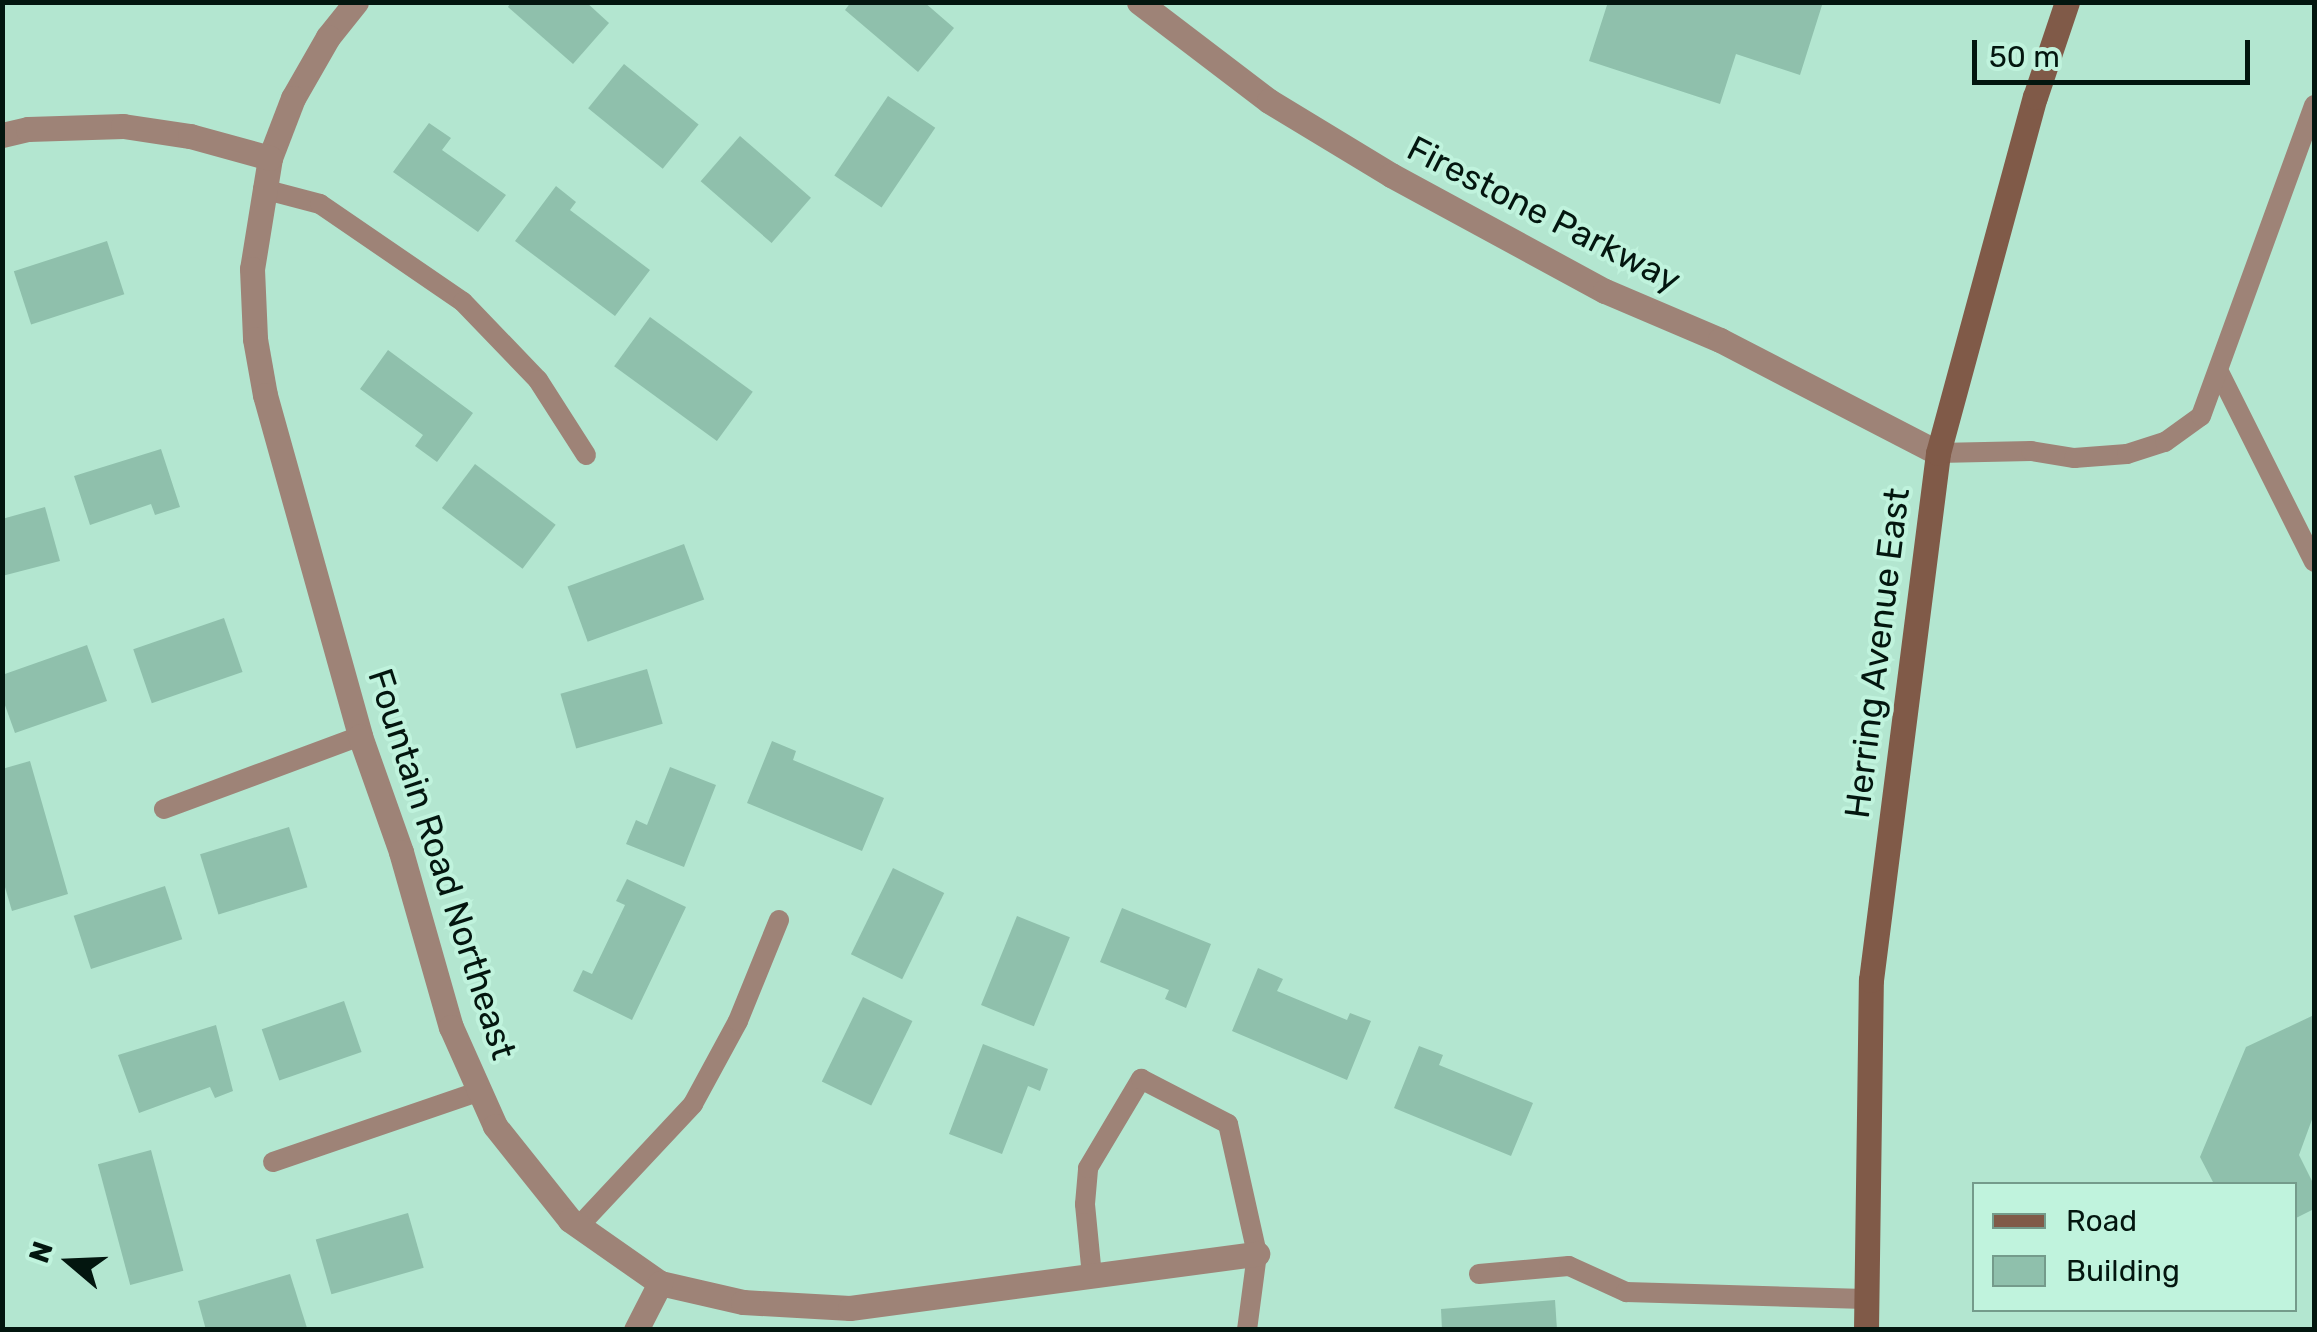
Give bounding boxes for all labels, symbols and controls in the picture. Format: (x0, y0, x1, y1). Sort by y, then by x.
scale bar (1977, 20, 2254, 82)
text: 50 m (1989, 39, 2060, 75)
street label: Firestone Parkway (1400, 127, 1688, 301)
street label: Herring Avenue East (1836, 485, 1918, 821)
street label: Fountain Road Northeast (359, 663, 525, 1065)
legend (1972, 1182, 2297, 1312)
text: Road (2066, 1203, 2137, 1239)
north arrow (20, 1212, 120, 1312)
text: N (22, 1237, 60, 1267)
text: Building (2066, 1253, 2180, 1289)

